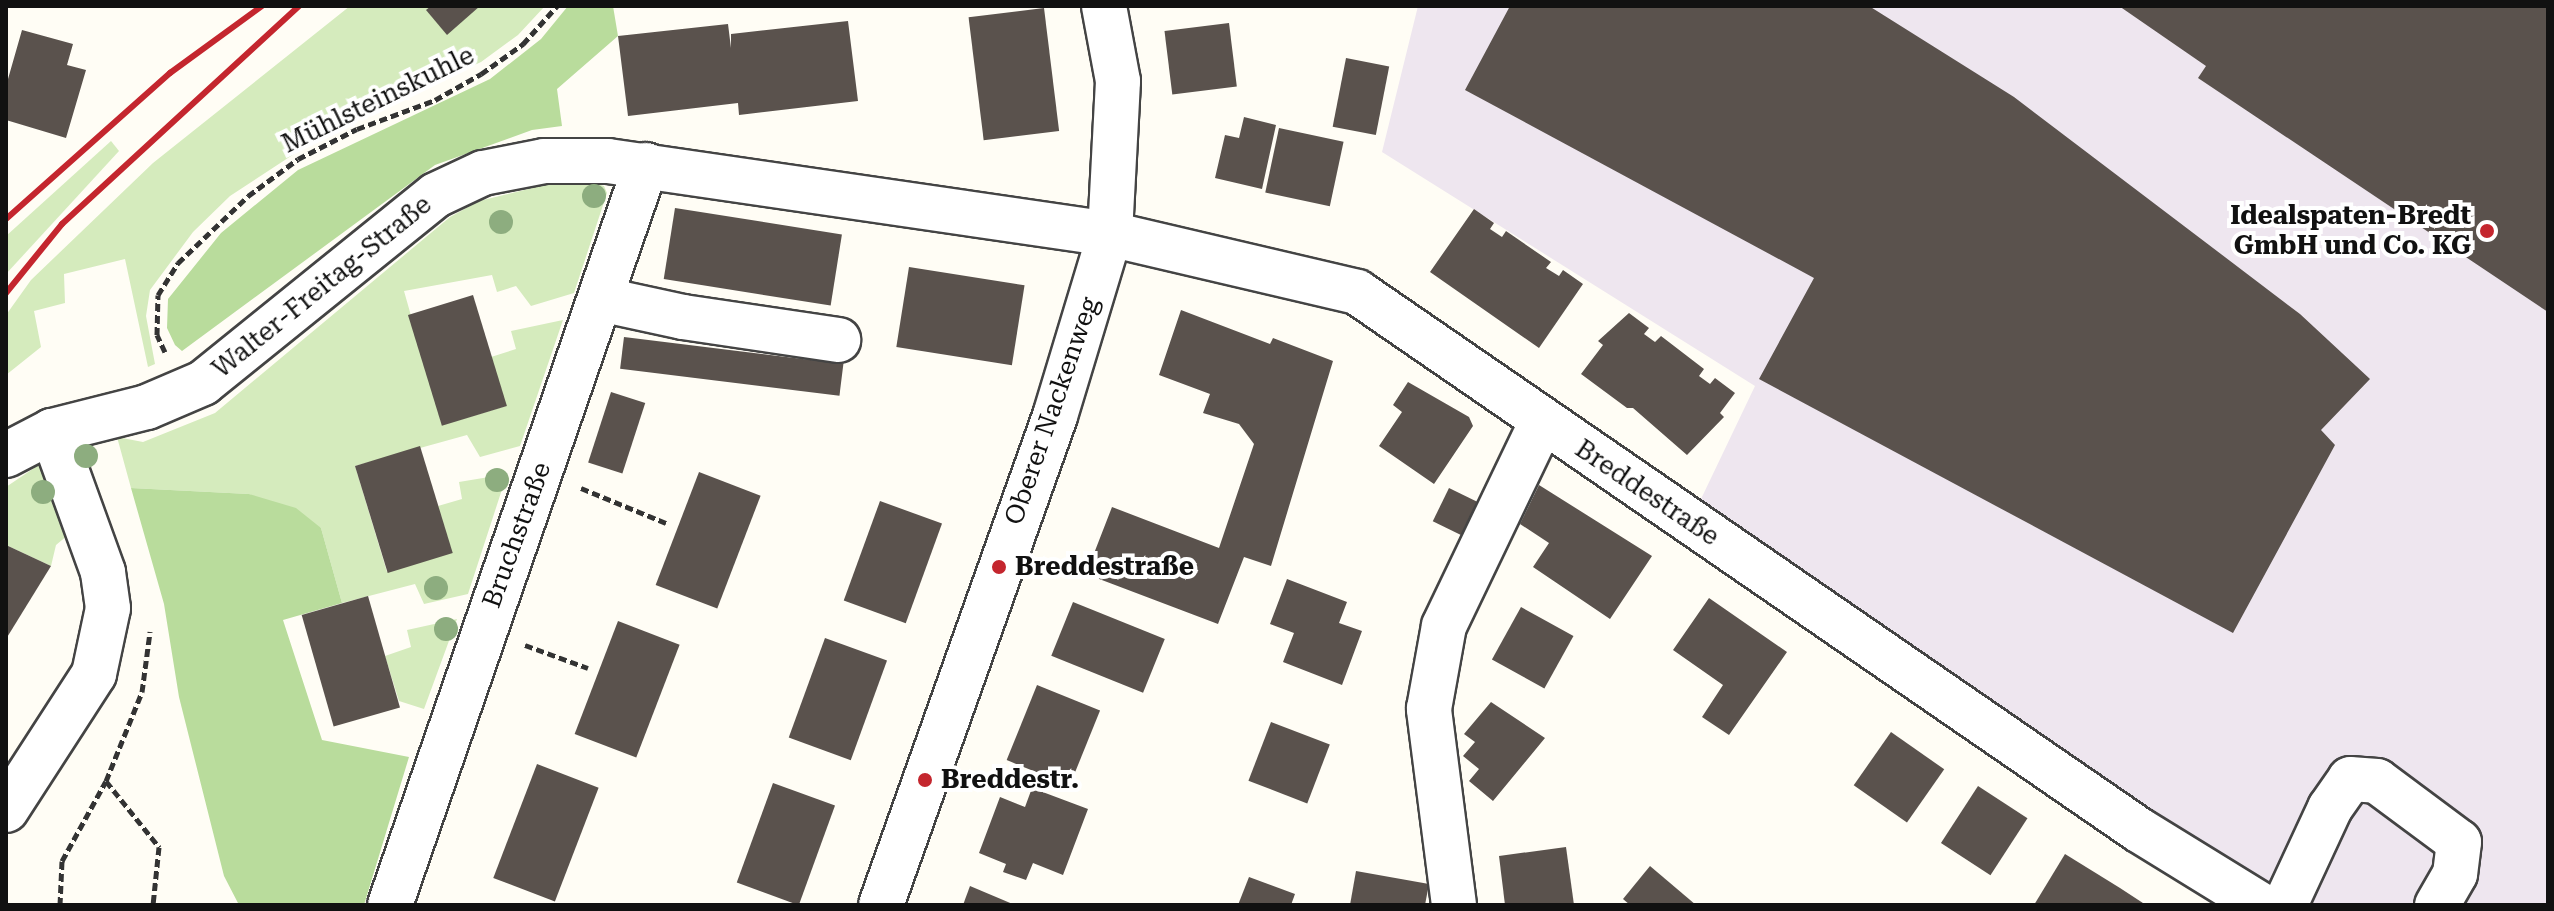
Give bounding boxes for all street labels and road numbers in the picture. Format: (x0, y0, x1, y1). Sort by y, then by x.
street label: Mühlsteinskuhle (277, 40, 479, 160)
street label: Walter-Freitag-Straße (206, 189, 438, 385)
street label: Oberer Nackenweg (998, 293, 1106, 529)
street label: Breddestraße (1569, 433, 1725, 553)
street label: Bruchstraße (476, 458, 558, 612)

